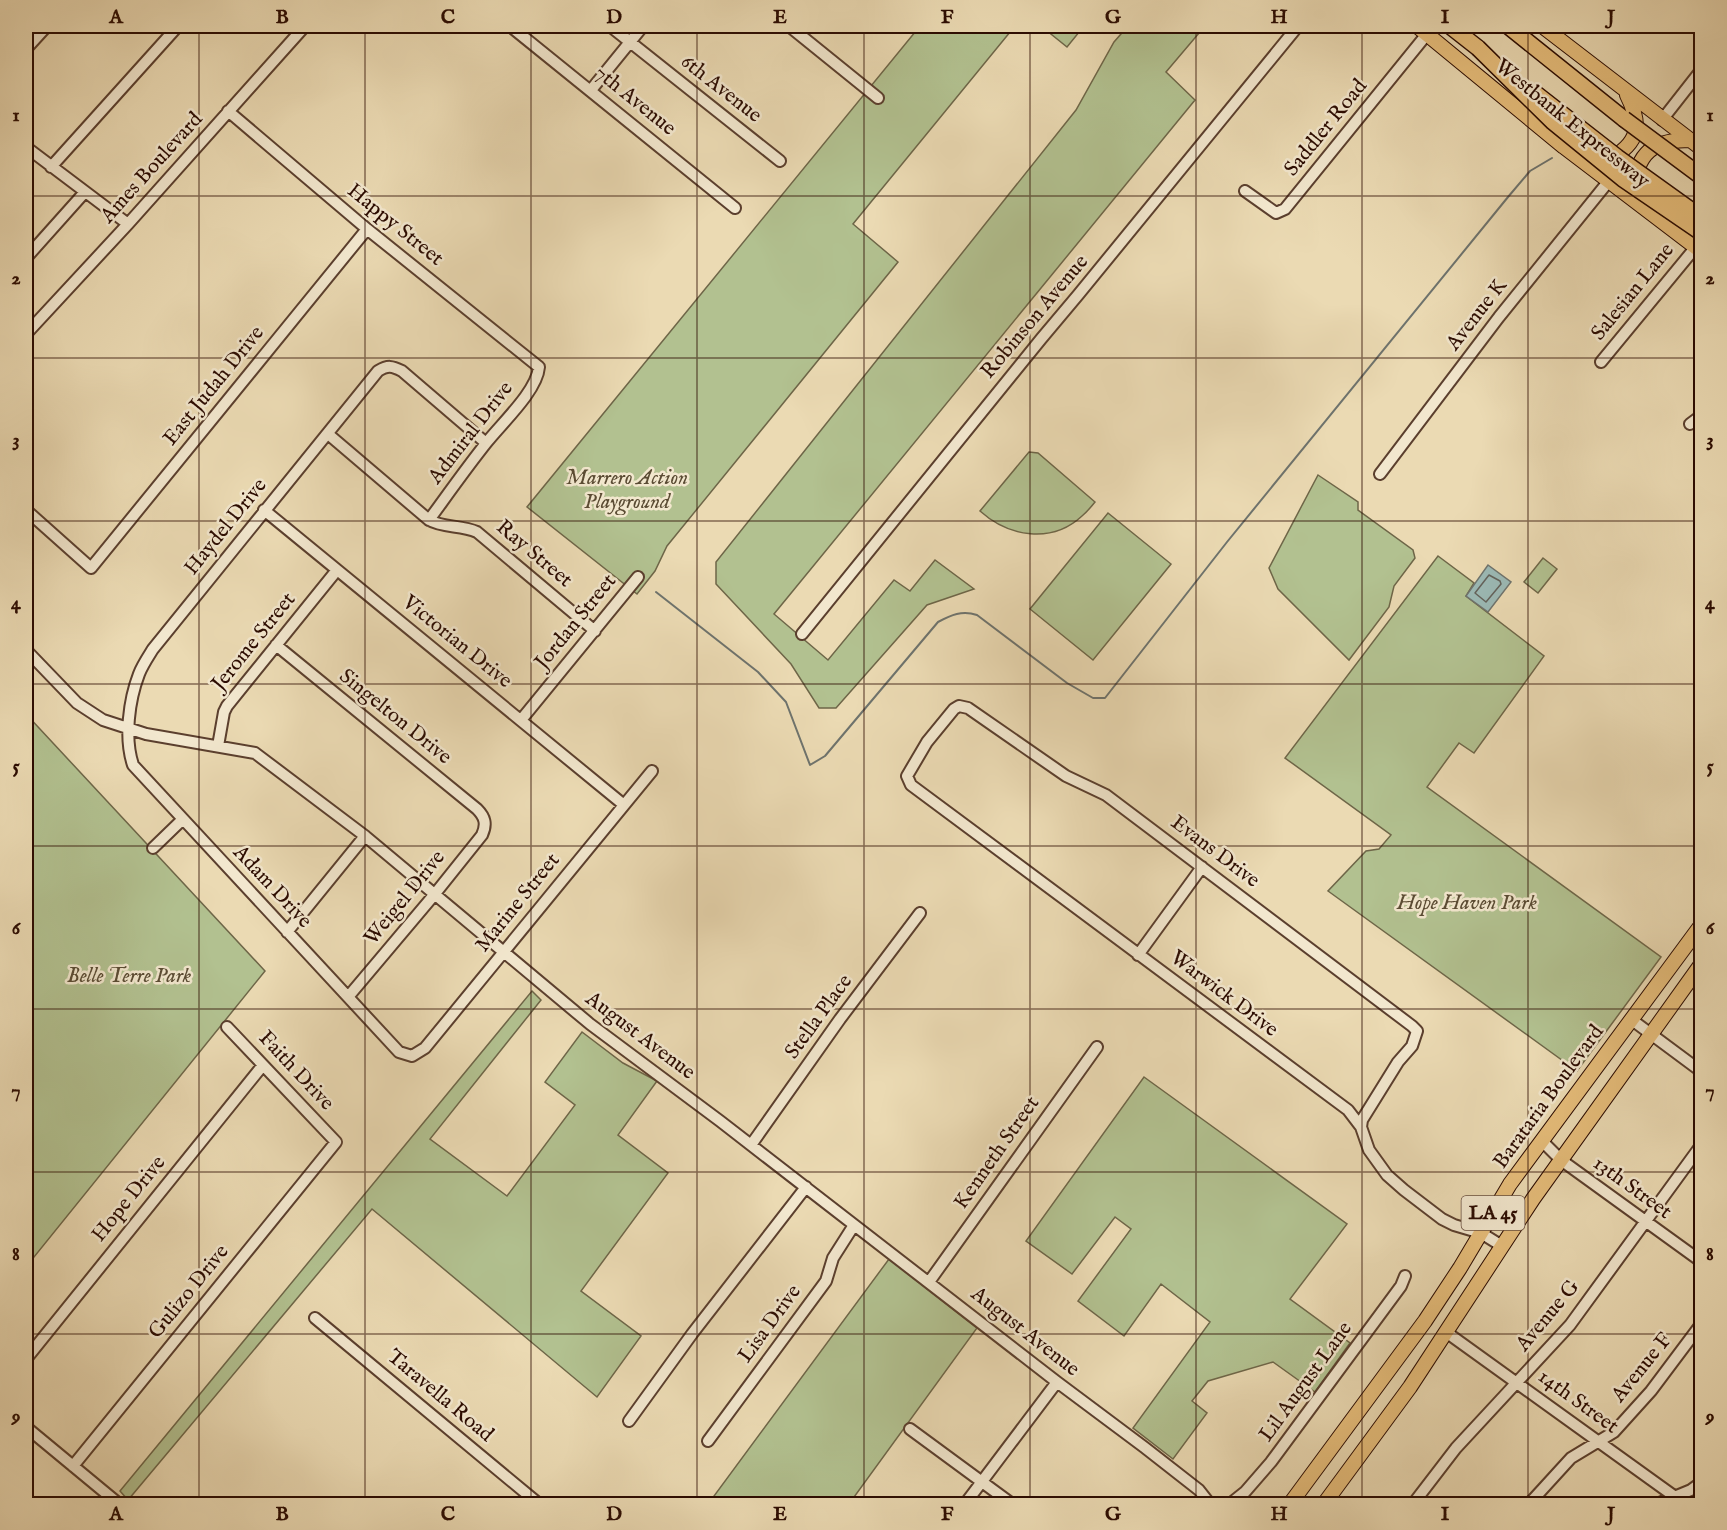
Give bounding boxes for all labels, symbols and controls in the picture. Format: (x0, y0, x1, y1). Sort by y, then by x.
text: A (108, 5, 124, 30)
text: B (275, 5, 289, 30)
text: C (441, 5, 455, 30)
text: D (606, 5, 622, 30)
text: E (773, 5, 787, 30)
text: F (941, 5, 954, 30)
text: G (1105, 5, 1122, 30)
text: H (1270, 5, 1288, 30)
text: I (1441, 5, 1450, 30)
text: J (1604, 5, 1616, 30)
street label: 6th Avenue (675, 49, 767, 129)
street label: Westbank Expressway (1489, 53, 1655, 195)
street label: 7th Avenue (589, 60, 681, 142)
street label: Saddler Road (1279, 73, 1374, 182)
text: 1 (12, 103, 20, 128)
text: 1 (1706, 103, 1714, 128)
street label: Ames Boulevard (94, 106, 210, 230)
street label: Happy Street (341, 178, 449, 272)
street label: Salesian Lane (1585, 237, 1681, 346)
street label: Robinson Avenue (975, 249, 1095, 385)
text: 2 (11, 266, 21, 291)
text: 2 (1705, 266, 1715, 291)
street label: Avenue K (1440, 273, 1514, 357)
street label: East Judah Drive (157, 320, 271, 451)
street label: Admiral Drive (422, 376, 520, 491)
text: 3 (12, 428, 20, 453)
text: 3 (1706, 428, 1714, 453)
park label: Marrero Action Playground (566, 465, 688, 516)
street label: Haydel Drive (179, 473, 273, 581)
street label: Ray Street (490, 514, 578, 594)
street label: Jordan Street (528, 569, 623, 677)
street label: Jerome Street (205, 587, 302, 698)
street label: Victorian Drive (396, 589, 518, 695)
text: 4 (11, 591, 22, 616)
text: 4 (1705, 591, 1716, 616)
street label: Singelton Drive (333, 663, 457, 771)
text: 5 (12, 754, 20, 779)
text: 5 (1706, 754, 1714, 779)
street label: Evans Drive (1165, 810, 1265, 895)
street label: Adam Drive (226, 839, 318, 935)
street label: Weigel Drive (358, 845, 452, 951)
street label: Marine Street (470, 848, 566, 958)
park label: Hope Haven Park (1396, 890, 1538, 917)
text: 6 (12, 916, 22, 941)
text: 6 (1706, 916, 1716, 941)
street label: Warwick Drive (1165, 945, 1284, 1044)
park label: Belle Terre Park (67, 963, 192, 990)
street label: Stella Place (779, 969, 859, 1065)
street label: August Avenue (579, 985, 701, 1086)
street label: Barataria Boulevard (1488, 1019, 1611, 1174)
street label: Faith Drive (252, 1025, 340, 1117)
text: 7 (11, 1079, 21, 1104)
text: 7 (1705, 1079, 1715, 1104)
street label: Kenneth Street (948, 1091, 1046, 1215)
street label: Hope Drive (86, 1150, 172, 1248)
street label: 13th Street (1587, 1150, 1677, 1226)
road number: LA 45 (1462, 1196, 1524, 1230)
street label: Gulizo Drive (143, 1239, 235, 1345)
text: 8 (12, 1242, 20, 1267)
text: 8 (1706, 1242, 1714, 1267)
street label: Avenue G (1510, 1274, 1586, 1358)
street label: Lisa Drive (732, 1279, 808, 1369)
street label: August Avenue (964, 1281, 1085, 1383)
street label: Lil August Lane (1253, 1316, 1359, 1447)
street label: Avenue F (1605, 1328, 1678, 1409)
street label: Taravella Road (381, 1344, 499, 1449)
street label: 14th Street (1532, 1364, 1624, 1440)
text: 9 (11, 1404, 21, 1429)
text: 9 (1705, 1404, 1715, 1429)
text: A (108, 1502, 124, 1527)
text: B (275, 1502, 289, 1527)
text: C (441, 1502, 455, 1527)
text: D (606, 1502, 622, 1527)
text: E (773, 1502, 787, 1527)
text: F (941, 1502, 954, 1527)
text: G (1105, 1502, 1122, 1527)
text: H (1270, 1502, 1288, 1527)
text: I (1441, 1502, 1450, 1527)
text: J (1604, 1502, 1616, 1527)

